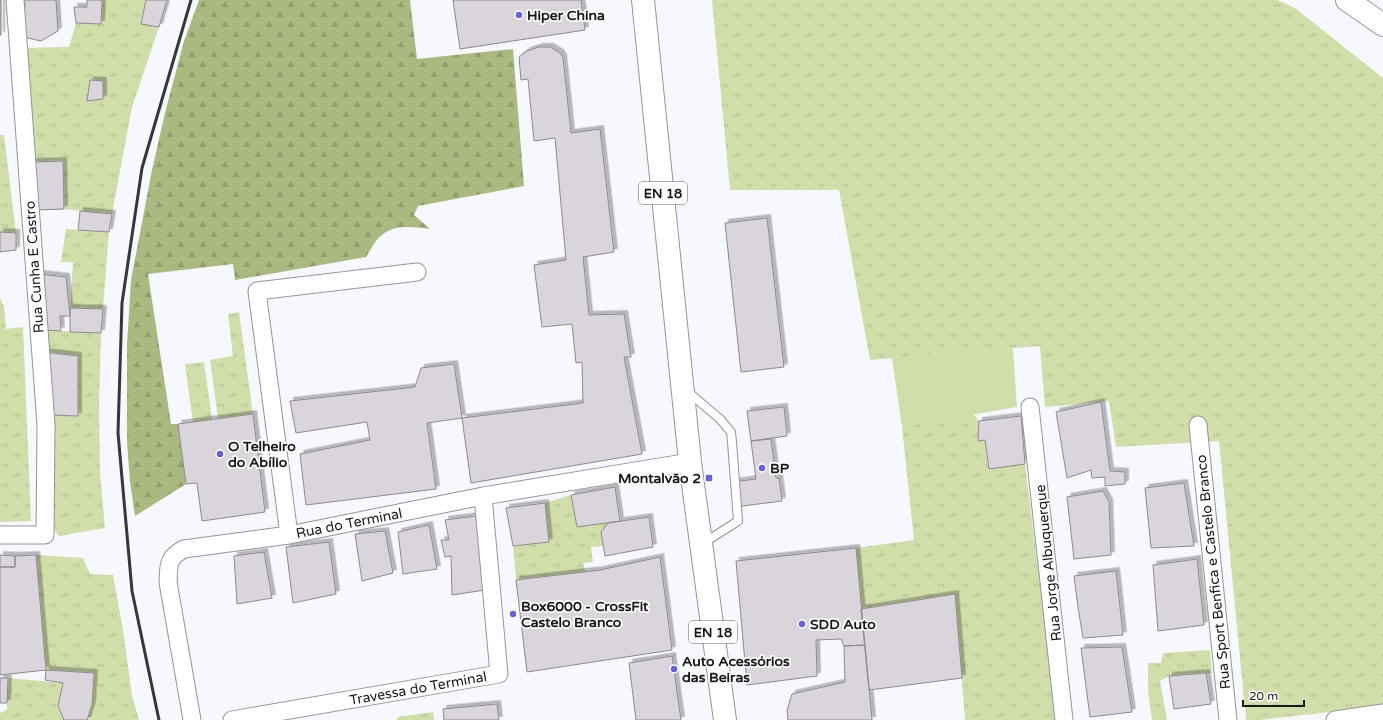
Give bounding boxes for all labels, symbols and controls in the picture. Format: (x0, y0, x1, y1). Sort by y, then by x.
place label: Hiper China (527, 7, 605, 24)
marker: Hiper China (514, 10, 524, 20)
road number: EN 18 (639, 182, 687, 204)
street label: Rua Cunha E Castro (21, 200, 48, 334)
place label: O Telheiro do Abílio (228, 438, 296, 471)
marker: O Telheiro do Abílio (215, 449, 225, 459)
street label: Rua Sport Benfica e Castelo Branco (1193, 454, 1234, 690)
place label: BP (770, 460, 790, 477)
marker: BP (757, 463, 767, 473)
place label: Montalvão 2 (618, 470, 701, 487)
marker: Montalvão 2 (704, 473, 714, 483)
street label: Rua Jorge Albuquerque (1032, 484, 1065, 642)
street label: Rua do Terminal (294, 505, 404, 542)
place label: Box6000 - CrossFit Castelo Branco (521, 598, 649, 631)
marker: Box6000 - CrossFit Castelo Branco (508, 609, 518, 619)
place label: SDD Auto (810, 616, 876, 633)
marker: SDD Auto (797, 619, 807, 629)
road number: EN 18 (689, 621, 737, 643)
place label: Auto Acessórios das Beiras (682, 653, 790, 686)
marker: Auto Acessórios das Beiras (669, 664, 679, 674)
street label: Travessa do Terminal (348, 668, 488, 709)
scale bar (1243, 682, 1304, 708)
text: 20 m (1249, 689, 1278, 703)

